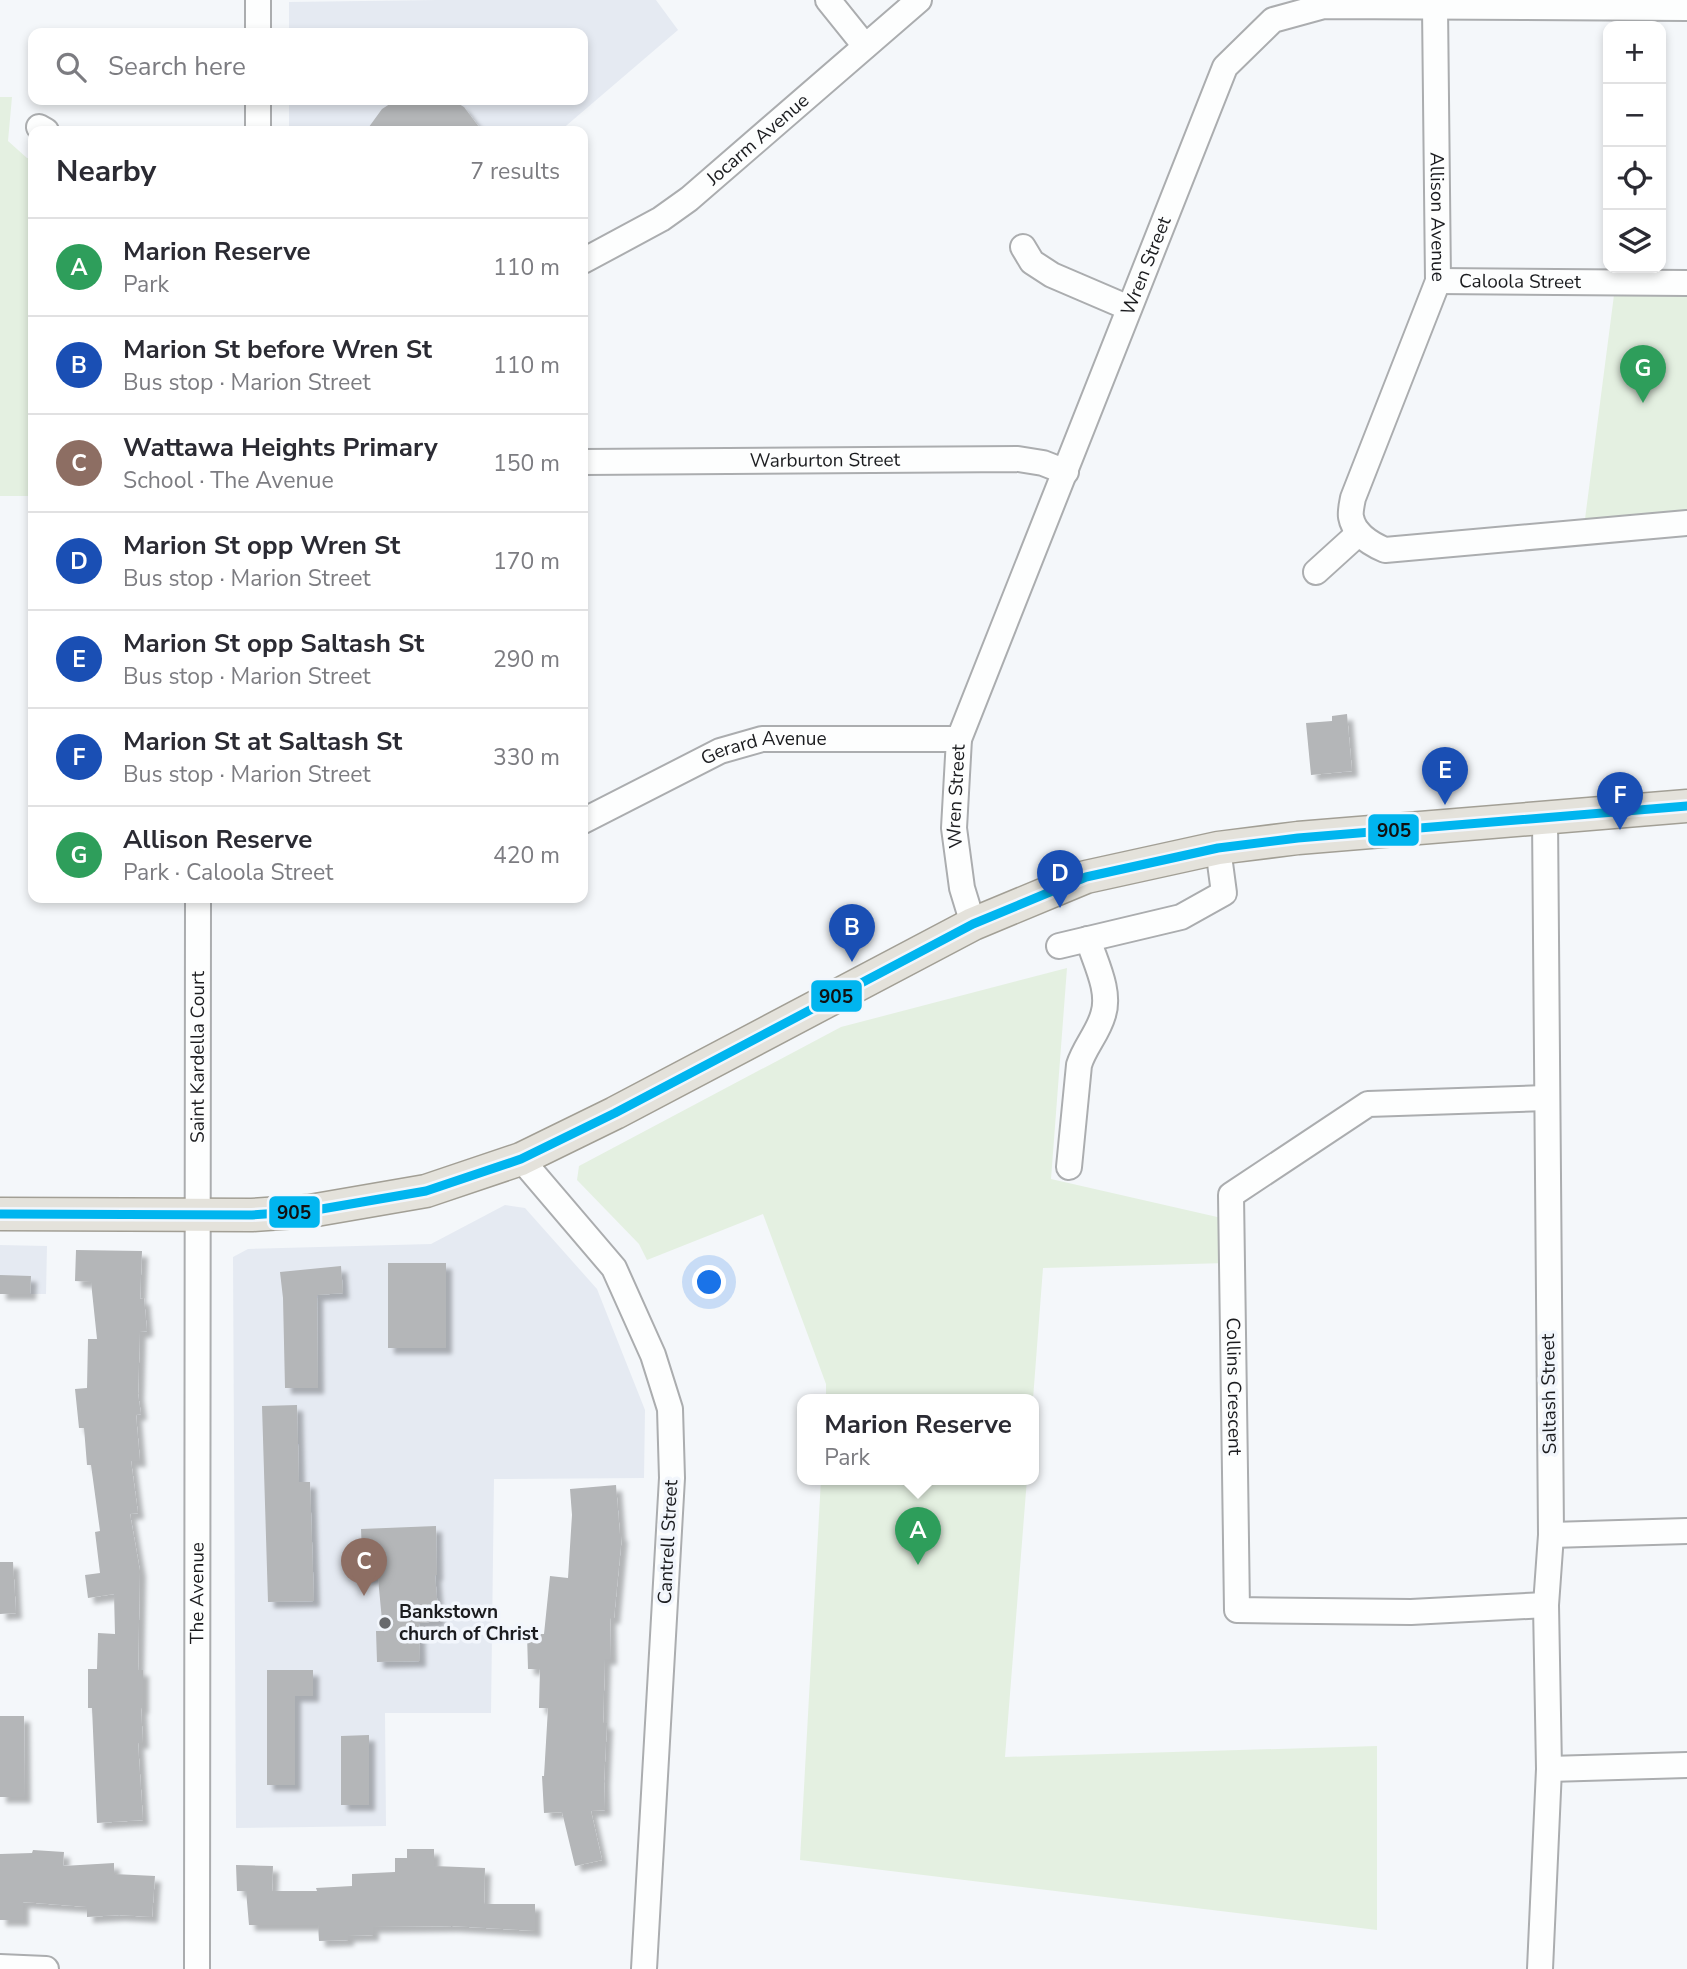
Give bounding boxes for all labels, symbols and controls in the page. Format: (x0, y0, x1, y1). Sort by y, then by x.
map controls (1603, 21, 1666, 273)
button: + (1603, 21, 1666, 84)
search box (28, 28, 588, 105)
icon: search (52, 48, 90, 86)
text: Search here (108, 49, 246, 84)
button: − (1603, 84, 1666, 147)
street label: Jocarm Avenue (700, 88, 815, 192)
button: locate (1603, 147, 1666, 210)
text: Nearby (56, 151, 156, 192)
street label: Allison Avenue (1424, 152, 1451, 282)
text: 7 results (470, 156, 560, 187)
button: layers (1603, 210, 1666, 273)
street label: Wren Street (1115, 212, 1178, 319)
text: Marion Reserve (123, 234, 311, 269)
text: A (70, 252, 88, 283)
text: 110 m (493, 252, 560, 283)
street label: Caloola Street (1459, 268, 1581, 295)
text: Park (123, 269, 169, 300)
text: Marion St before Wren St (123, 332, 432, 367)
pin: G (1620, 345, 1666, 403)
text: B (71, 350, 87, 381)
text: 110 m (493, 350, 560, 381)
text: Bus stop · Marion Street (123, 367, 371, 398)
text: Wattawa Heights Primary (123, 430, 438, 465)
street label: Warburton Street (750, 447, 901, 474)
text: C (71, 448, 87, 479)
text: 150 m (493, 448, 560, 479)
text: School · The Avenue (123, 465, 334, 496)
text: Marion St opp Wren St (123, 528, 400, 563)
text: D (70, 546, 88, 577)
text: 170 m (493, 546, 560, 577)
text: Bus stop · Marion Street (123, 563, 371, 594)
text: Marion St opp Saltash St (123, 626, 424, 661)
text: E (72, 644, 86, 675)
text: 290 m (493, 644, 560, 675)
text: Bus stop · Marion Street (123, 661, 371, 692)
text: Marion St at Saltash St (123, 724, 402, 759)
street label: Gerard Avenue (696, 726, 827, 772)
text: F (73, 742, 85, 773)
text: 330 m (493, 742, 560, 773)
street label: Wren Street (941, 743, 972, 850)
pin: E (1422, 747, 1468, 805)
text: Bus stop · Marion Street (123, 759, 371, 790)
pin: F (1597, 772, 1643, 830)
line badge: 905 (1367, 813, 1420, 847)
text: 905 (1377, 818, 1411, 844)
text: Allison Reserve (123, 822, 312, 857)
text: G (71, 840, 87, 871)
text: 420 m (493, 840, 560, 871)
pin: D (1037, 850, 1083, 908)
text: Park · Caloola Street (123, 857, 333, 888)
pin: B (829, 904, 875, 962)
street label: Saint Kardella Court (185, 971, 211, 1143)
line badge: 905 (810, 979, 863, 1013)
text: 905 (819, 984, 853, 1010)
line badge: 905 (268, 1195, 321, 1229)
text: 905 (277, 1200, 311, 1226)
your location (692, 1265, 726, 1299)
street label: Collins Crescent (1220, 1317, 1248, 1456)
street label: Saltash Street (1535, 1333, 1563, 1455)
popup (797, 1394, 1039, 1485)
text: Marion Reserve (824, 1407, 1012, 1442)
text: Park (824, 1442, 870, 1473)
street label: Cantrell Street (652, 1479, 684, 1605)
pin: A (895, 1507, 941, 1565)
pin: C (341, 1538, 387, 1596)
street label: The Avenue (184, 1542, 210, 1644)
place label: Bankstown church of Christ (399, 1599, 539, 1647)
marker: Bankstown church of Christ (377, 1615, 393, 1631)

